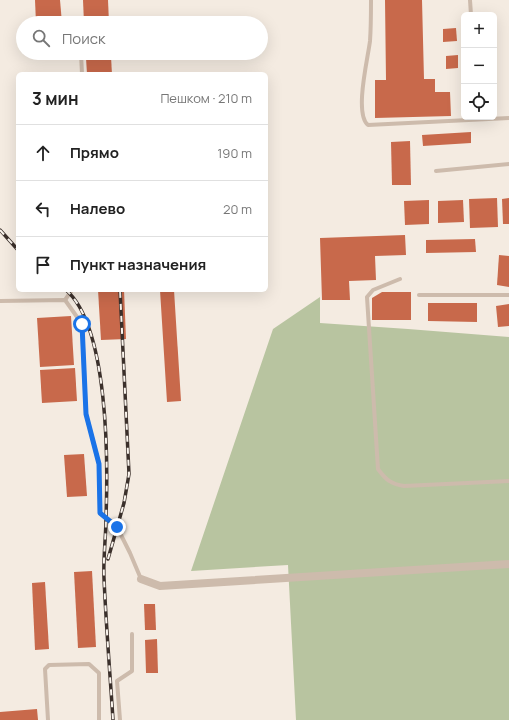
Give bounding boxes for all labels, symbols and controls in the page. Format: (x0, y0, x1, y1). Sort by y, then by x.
map controls (461, 12, 497, 120)
button: + (461, 12, 497, 48)
search box (16, 16, 268, 60)
icon: search (30, 27, 52, 49)
text: Поиск (62, 28, 106, 49)
button: − (461, 48, 497, 84)
button: locate (461, 84, 497, 120)
text: 3 мин (32, 87, 79, 110)
text: Пешком · 210 m (160, 89, 252, 107)
icon: ahead (32, 142, 54, 164)
text: Прямо (70, 142, 119, 163)
text: 190 m (217, 144, 252, 162)
icon: left (32, 198, 54, 220)
text: Налево (70, 198, 125, 219)
text: 20 m (223, 200, 252, 218)
icon: arrive (32, 254, 54, 276)
text: Пункт назначения (70, 254, 206, 275)
route start (73, 315, 91, 333)
route end (108, 518, 126, 536)

